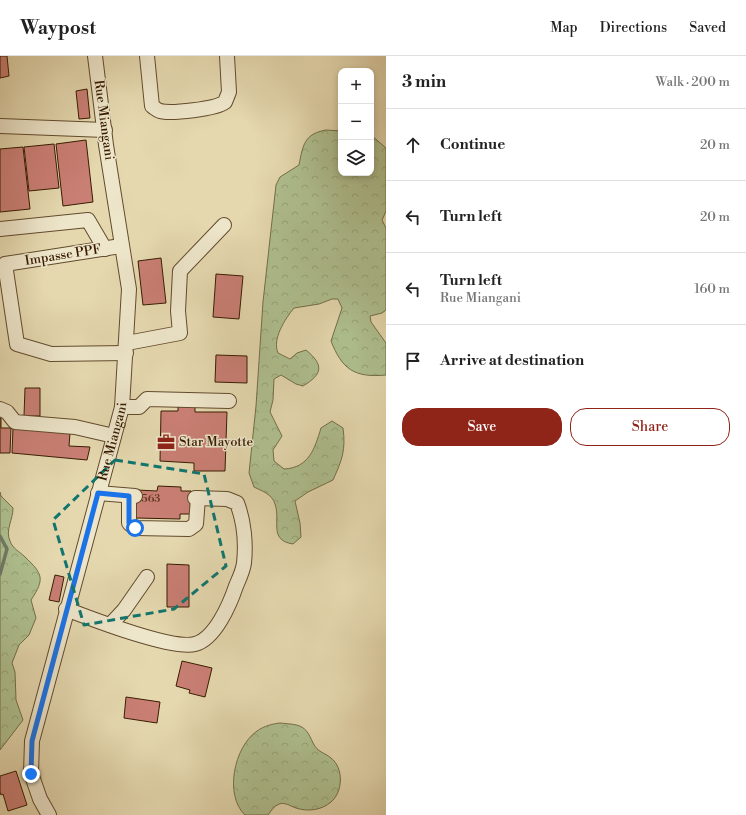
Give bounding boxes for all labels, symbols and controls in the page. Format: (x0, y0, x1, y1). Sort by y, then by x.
text: Waypost (20, 16, 96, 40)
text: Map (550, 19, 578, 37)
text: Directions (600, 19, 667, 37)
text: Saved (689, 19, 726, 37)
map controls (338, 68, 374, 176)
button: + (338, 68, 374, 104)
text: 3 min (402, 71, 446, 93)
text: Walk · 200 m (656, 74, 730, 90)
street label: Rue Miangani (90, 79, 118, 161)
button: − (338, 104, 374, 140)
icon: ahead (402, 134, 424, 156)
text: Continue (440, 135, 505, 154)
text: 20 m (700, 137, 730, 153)
button: layers (338, 140, 374, 176)
icon: left (402, 206, 424, 228)
text: Turn left (440, 207, 502, 226)
text: 20 m (700, 209, 730, 225)
street label: Impasse PPF (24, 241, 103, 269)
text: Turn left (440, 271, 502, 290)
icon: left (402, 278, 424, 300)
text: 160 m (694, 281, 730, 297)
text: Rue Miangani (440, 290, 521, 306)
icon: arrive (402, 350, 424, 372)
text: Arrive at destination (440, 351, 584, 370)
street label: Rue Miangani (94, 402, 130, 483)
button: Save (402, 408, 562, 446)
button: Share (570, 408, 730, 446)
office icon: Star Mayotte (156, 432, 176, 452)
place label: Star Mayotte (179, 434, 253, 450)
house number: 563 (142, 492, 160, 506)
route start (126, 519, 144, 537)
route end (22, 765, 40, 783)

